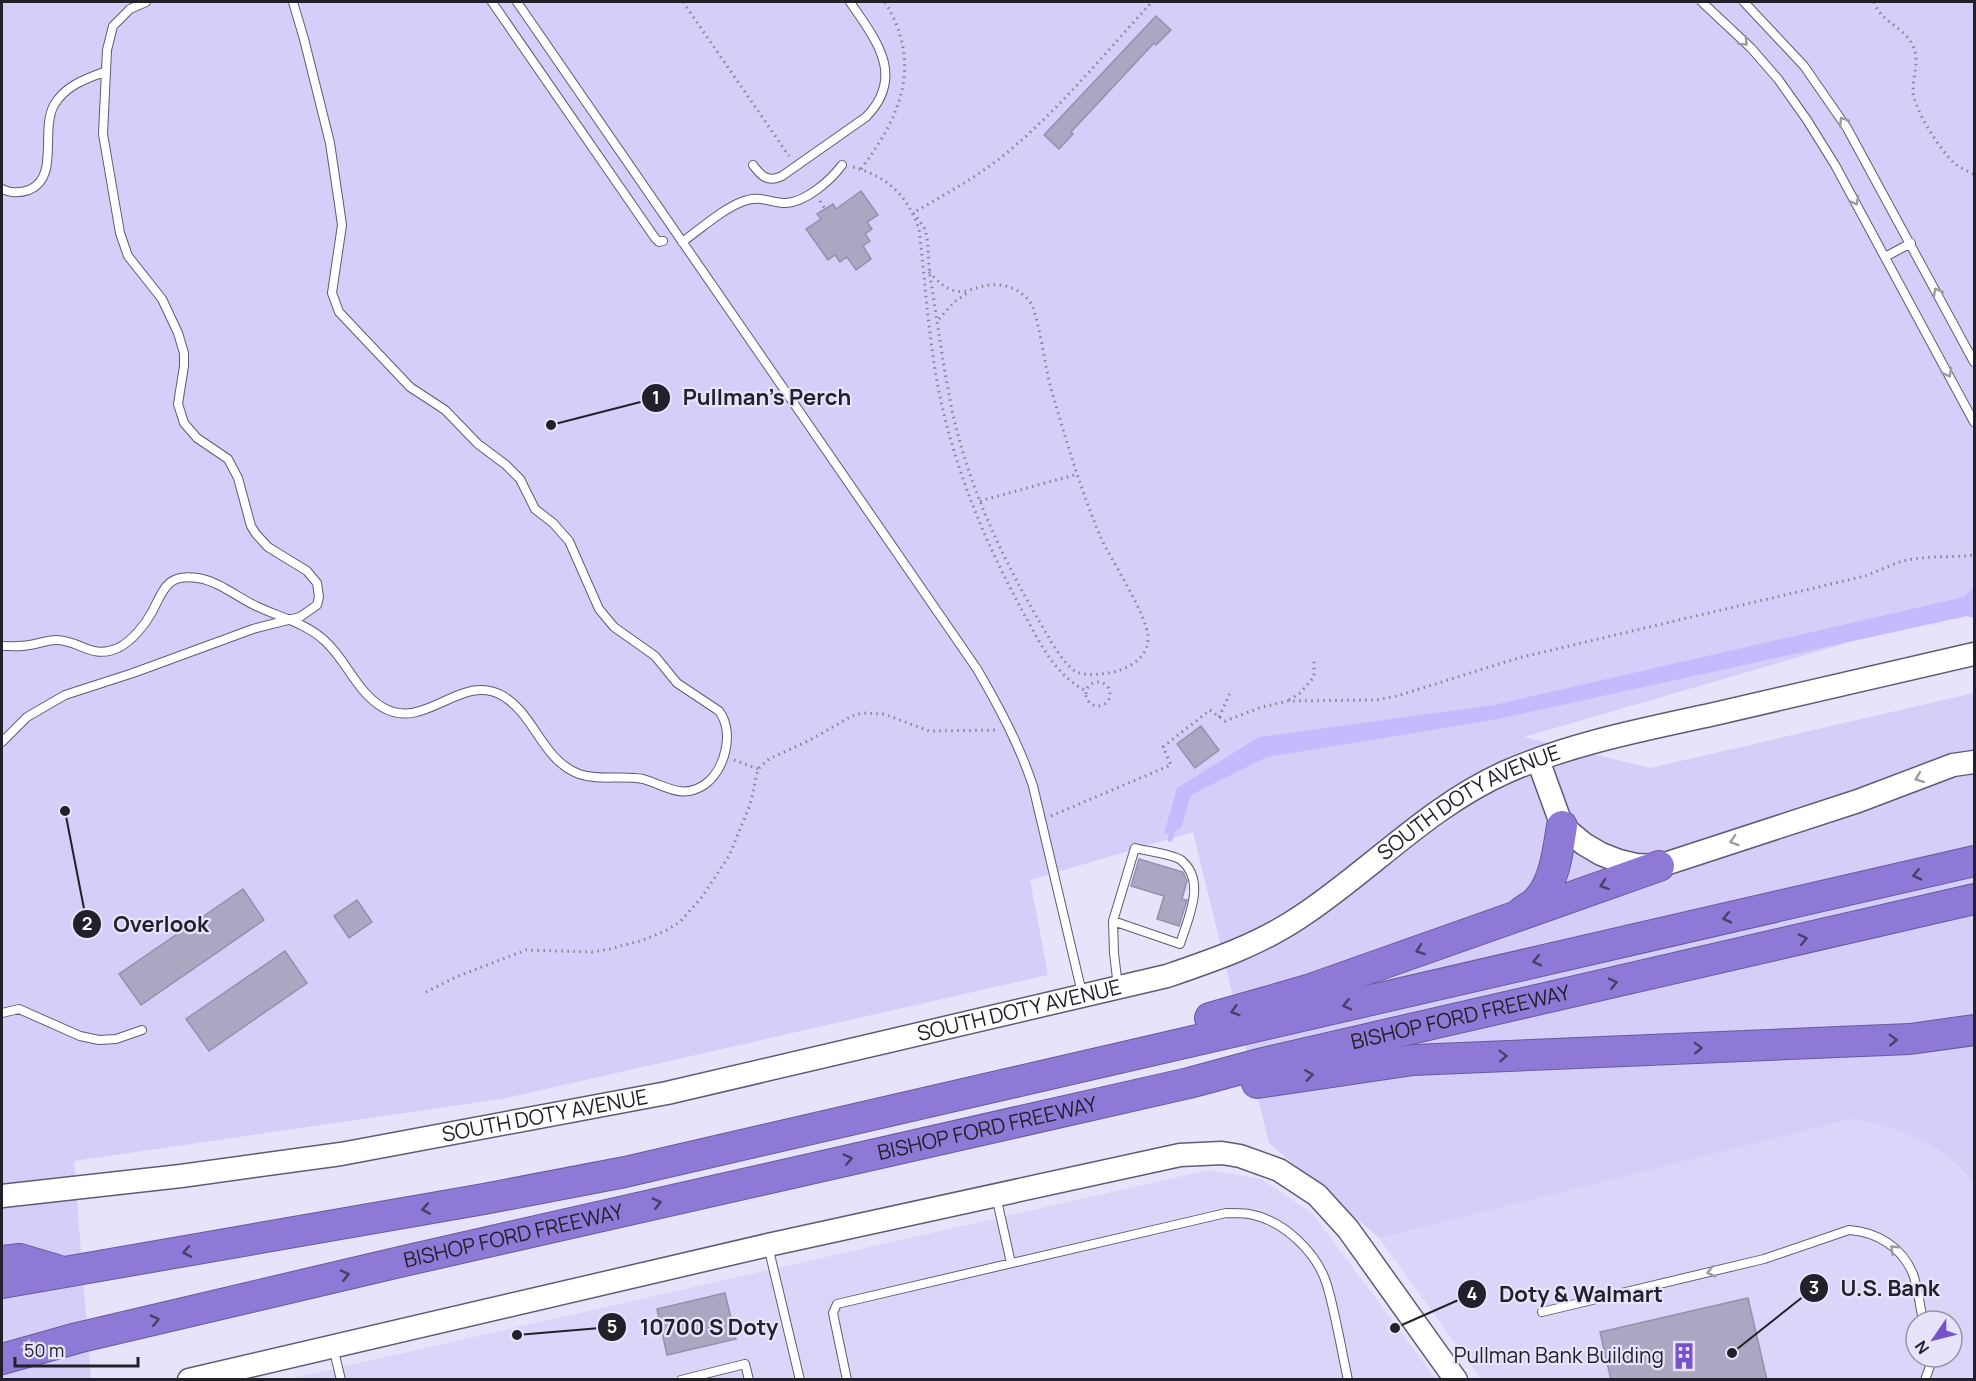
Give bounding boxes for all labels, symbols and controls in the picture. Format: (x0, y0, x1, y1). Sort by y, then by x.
one-way arrow (1737, 34, 1748, 45)
one-way arrow (1838, 117, 1850, 127)
one-way arrow (1848, 195, 1859, 206)
one-way arrow (1933, 288, 1944, 298)
one-way arrow (1941, 367, 1952, 377)
callout: Pullman's Perch (641, 378, 862, 418)
text: Pullman's Perch (683, 382, 851, 412)
text: 1 (652, 385, 660, 409)
street label: SOUTH DOTY AVENUE (1371, 738, 1564, 866)
one-way arrow (1914, 771, 1925, 783)
one-way arrow (1729, 834, 1740, 846)
one-way arrow (1913, 867, 1923, 880)
one-way arrow (1599, 878, 1609, 891)
callout: Overlook (72, 904, 221, 944)
text: Overlook (113, 909, 210, 939)
text: 2 (82, 911, 92, 935)
one-way arrow (1723, 911, 1733, 924)
one-way arrow (1798, 933, 1808, 946)
one-way arrow (1415, 943, 1426, 956)
one-way arrow (1533, 954, 1543, 967)
street label: SOUTH DOTY AVENUE (914, 972, 1124, 1047)
one-way arrow (1608, 977, 1618, 990)
street label: BISHOP FORD FREEWAY (1348, 978, 1573, 1055)
one-way arrow (1342, 998, 1352, 1011)
one-way arrow (1230, 1004, 1240, 1016)
one-way arrow (1888, 1034, 1897, 1047)
one-way arrow (1694, 1042, 1703, 1054)
one-way arrow (1499, 1049, 1508, 1062)
one-way arrow (1305, 1070, 1314, 1082)
street label: SOUTH DOTY AVENUE (439, 1082, 650, 1148)
street label: BISHOP FORD FREEWAY (875, 1089, 1100, 1166)
one-way arrow (842, 1154, 852, 1167)
street label: BISHOP FORD FREEWAY (401, 1197, 626, 1274)
one-way arrow (652, 1197, 662, 1210)
one-way arrow (422, 1202, 432, 1215)
one-way arrow (183, 1245, 192, 1257)
one-way arrow (1891, 1245, 1901, 1256)
one-way arrow (1707, 1264, 1717, 1277)
callout: U.S. Bank (1799, 1268, 1952, 1308)
one-way arrow (339, 1269, 349, 1282)
text: U.S. Bank (1840, 1273, 1941, 1303)
callout: Doty & Walmart (1457, 1274, 1675, 1314)
text: 3 (1809, 1275, 1819, 1299)
text: Doty & Walmart (1499, 1279, 1663, 1309)
text: 4 (1467, 1281, 1478, 1305)
callout: 10700 S Doty (597, 1307, 790, 1347)
north arrow (1904, 1309, 1964, 1369)
text: 10700 S Doty (640, 1312, 779, 1342)
one-way arrow (150, 1314, 160, 1327)
text: 5 (607, 1314, 617, 1338)
scale bar (15, 1330, 138, 1368)
text: N (1909, 1337, 1934, 1359)
text: 50 m (24, 1338, 64, 1362)
place label: Pullman Bank Building (1454, 1341, 1664, 1369)
building icon: Pullman Bank Building (1669, 1341, 1699, 1371)

